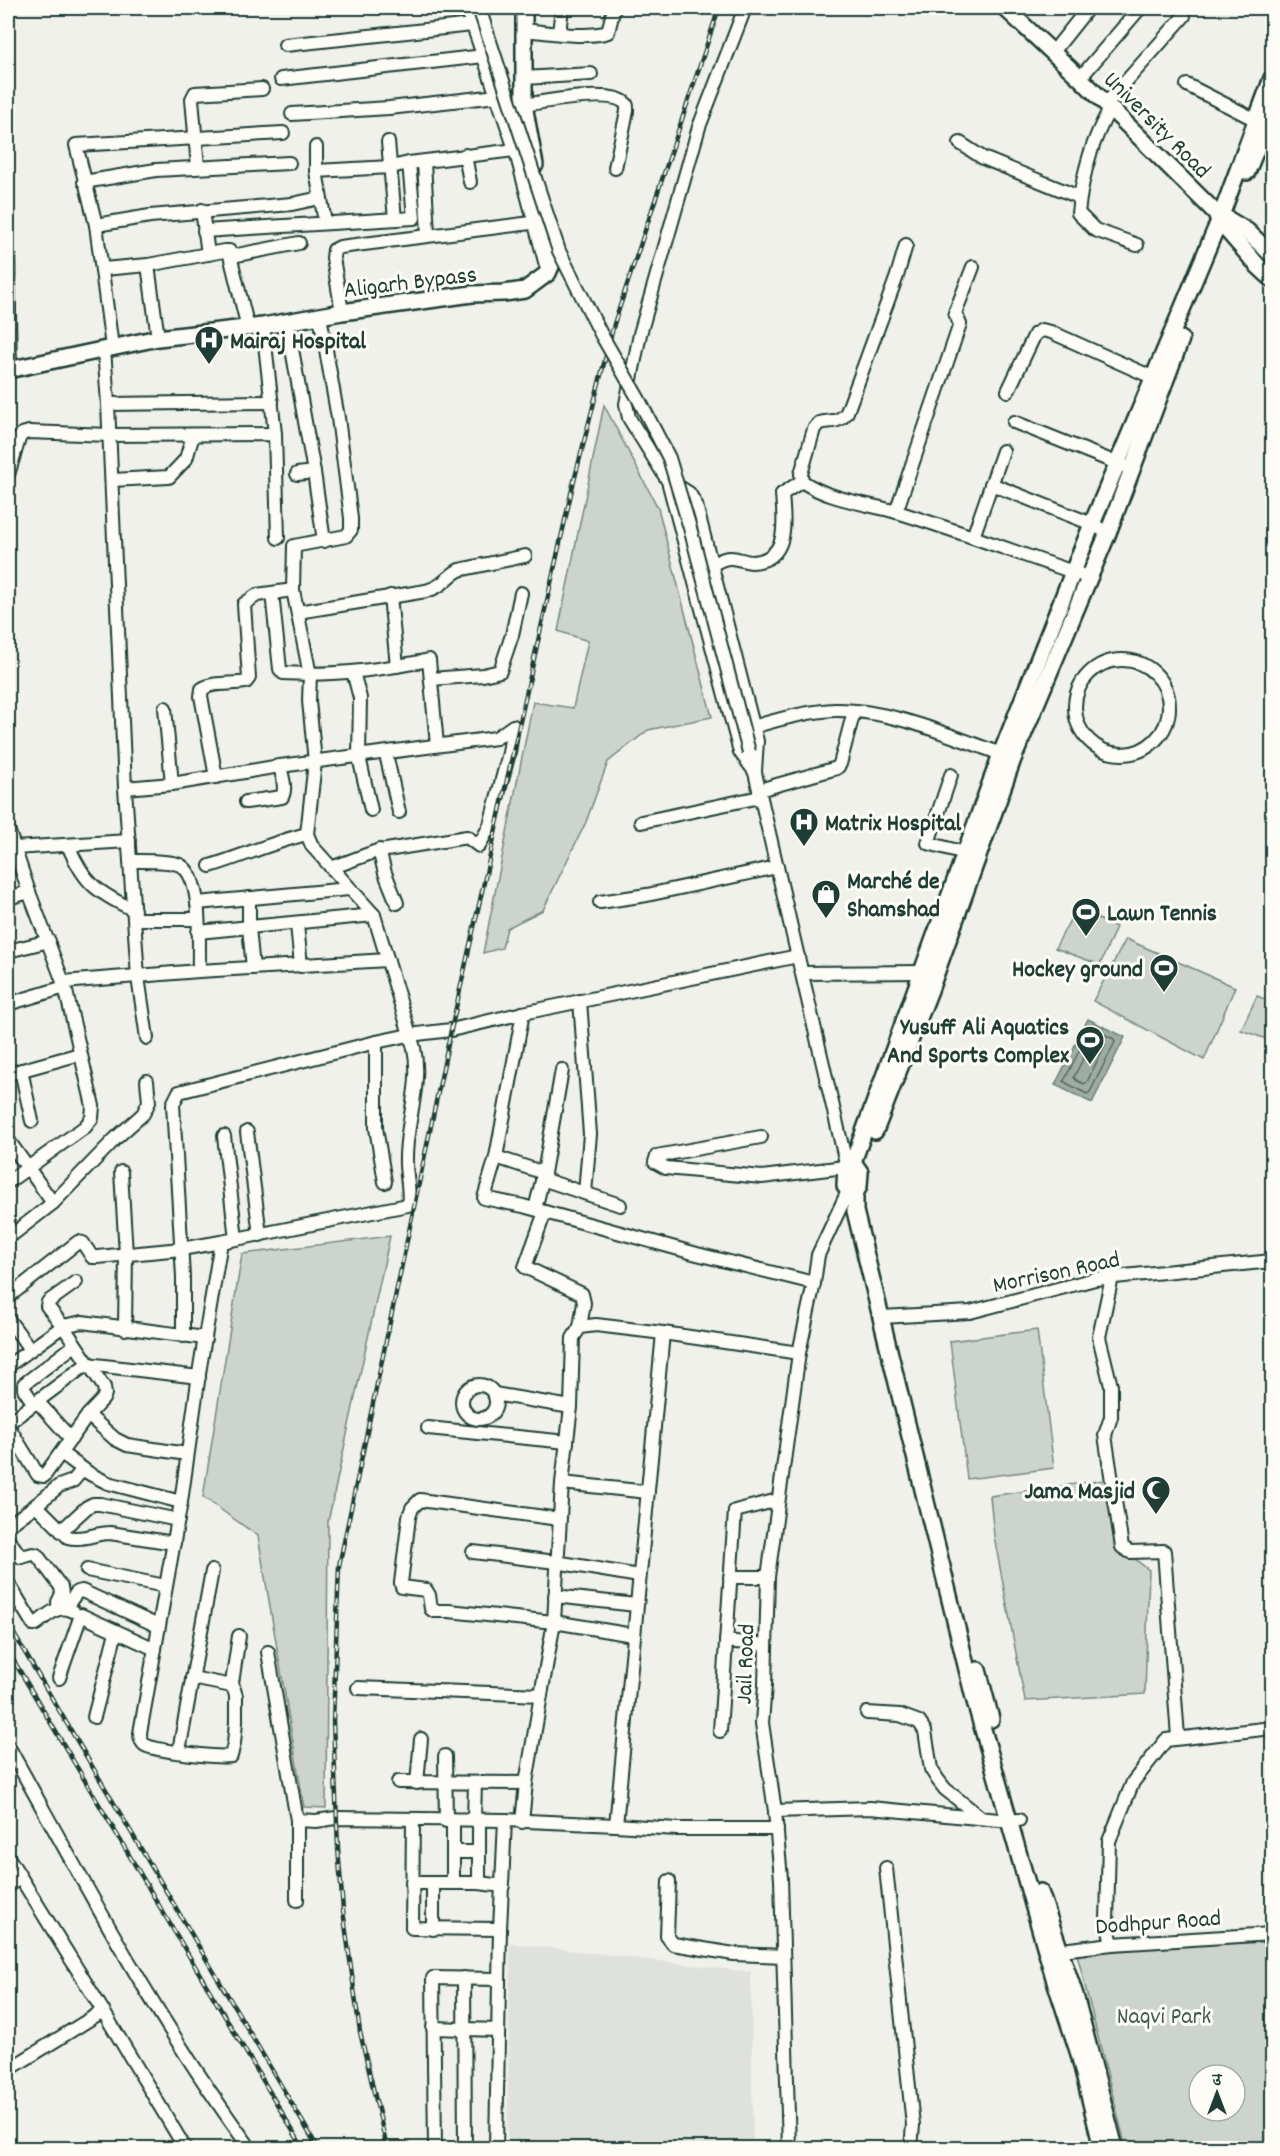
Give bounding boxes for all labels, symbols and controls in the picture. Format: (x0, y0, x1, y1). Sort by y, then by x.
street label: University Road (1094, 65, 1217, 188)
street label: Aligarh Bypass (342, 259, 479, 309)
hospital icon: Mairaj Hospital (193, 324, 225, 366)
place label: Mairaj Hospital (230, 326, 366, 360)
hospital icon: Matrix Hospital (788, 806, 820, 848)
place label: Matrix Hospital (825, 808, 962, 842)
place label: Marché de Shamshad (847, 866, 940, 928)
shop icon: Marché de Shamshad (810, 878, 842, 920)
sports icon: Lawn Tennis (1070, 896, 1102, 938)
place label: Lawn Tennis (1107, 898, 1217, 932)
sports icon: Hockey ground (1148, 952, 1180, 994)
place label: Hockey ground (1012, 954, 1143, 988)
place label: Yusuff Ali Aquatics And Sports Complex (887, 1012, 1069, 1074)
sports icon: Yusuff Ali Aquatics And Sports Complex (1074, 1024, 1106, 1066)
street label: Morrison Road (990, 1244, 1123, 1304)
mosque icon: Jama Masjid (1140, 1474, 1172, 1516)
place label: Jama Masjid (1024, 1476, 1135, 1510)
street label: Jail Road (729, 1623, 765, 1705)
street label: Dodhpur Road (1094, 1903, 1222, 1945)
park label: Naqvi Park (1117, 2001, 1211, 2035)
north arrow (1187, 2063, 1247, 2123)
text: उ (1211, 2069, 1222, 2092)

